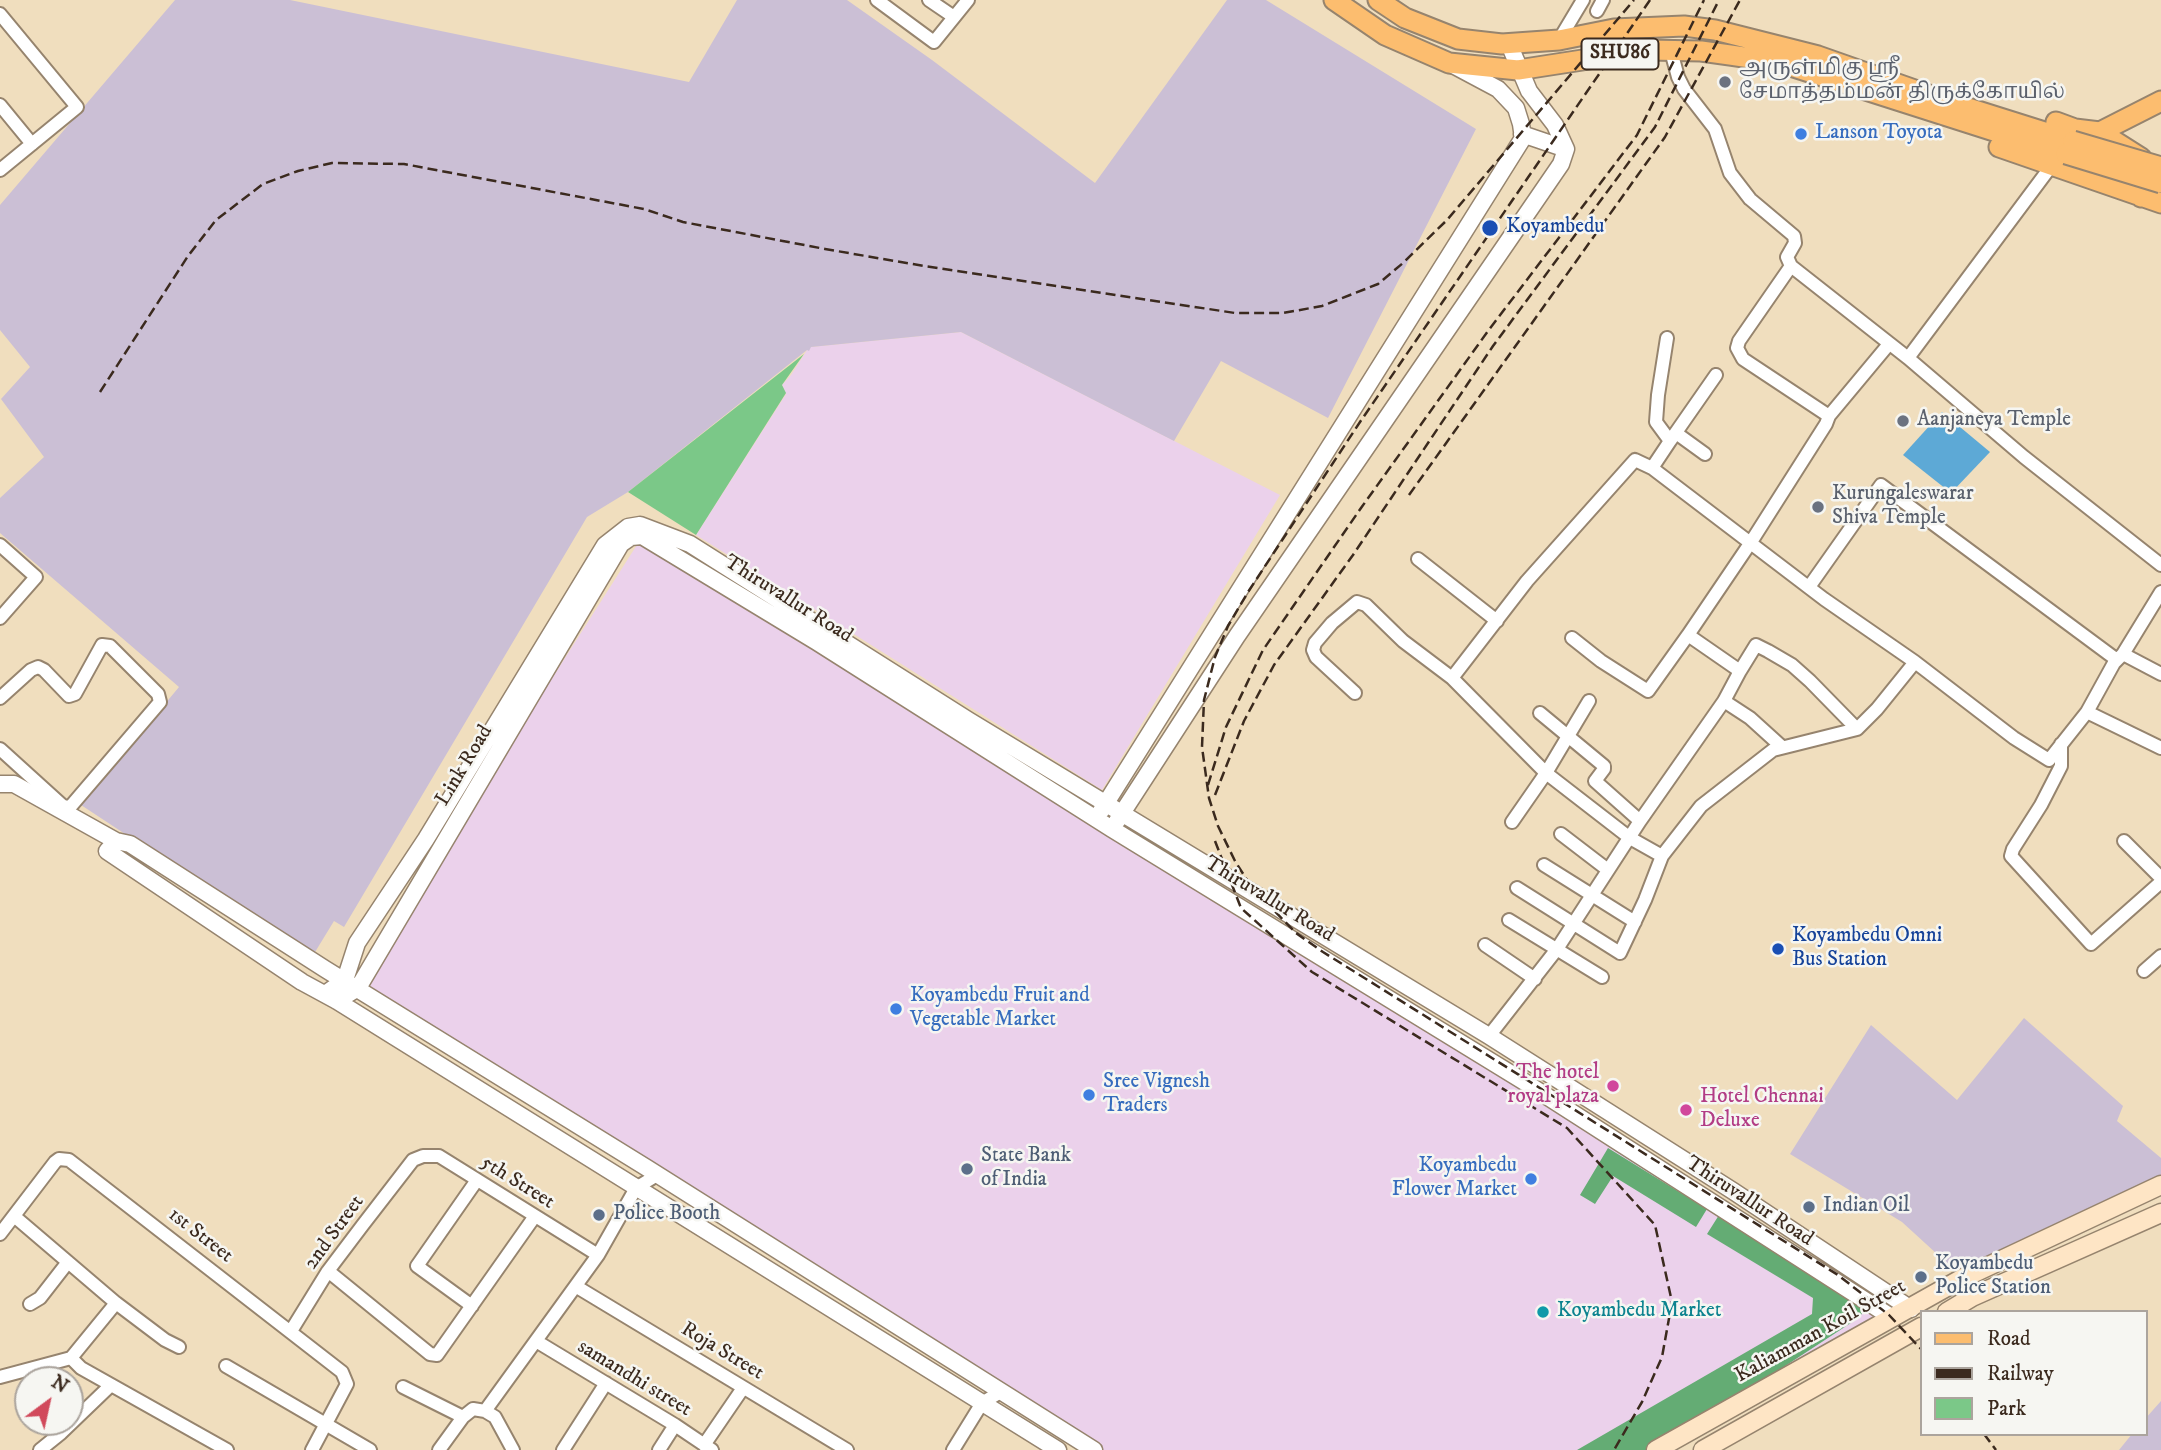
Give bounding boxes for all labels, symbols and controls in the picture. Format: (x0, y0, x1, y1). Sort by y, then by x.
road number: SHU86 (1582, 38, 1658, 70)
place label: அருள்மிகு ஸ்ரீ சேமாத்தம்மன் திருக்கோயில் (1739, 57, 2065, 107)
marker: அருள்மிகு ஸ்ரீ சேமாத்தம்மன் திருக்கோயில் (1717, 74, 1733, 90)
place label: Lanson Toyota (1815, 121, 1942, 147)
marker: Lanson Toyota (1793, 126, 1809, 142)
place label: Koyambedu (1506, 215, 1604, 241)
marker: Koyambedu (1480, 218, 1500, 238)
place label: Aanjaneya Temple (1917, 408, 2071, 434)
marker: Aanjaneya Temple (1895, 413, 1911, 429)
place label: Kurungaleswarar Shiva Temple (1832, 482, 1974, 532)
marker: Kurungaleswarar Shiva Temple (1810, 499, 1826, 515)
street label: Thiruvallur Road (719, 550, 857, 650)
street label: Link Road (431, 721, 499, 811)
street label: Thiruvallur Road (1200, 851, 1338, 949)
place label: Koyambedu Omni Bus Station (1792, 924, 1942, 974)
marker: Koyambedu Omni Bus Station (1770, 941, 1786, 957)
place label: Koyambedu Fruit and Vegetable Market (910, 984, 1090, 1034)
marker: Koyambedu Fruit and Vegetable Market (888, 1001, 904, 1017)
place label: The hotel royal plaza (1508, 1061, 1599, 1111)
place label: Sree Vignesh Traders (1103, 1070, 1210, 1120)
marker: The hotel royal plaza (1605, 1078, 1621, 1094)
place label: Hotel Chennai Deluxe (1700, 1085, 1824, 1135)
marker: Sree Vignesh Traders (1081, 1087, 1097, 1103)
marker: Hotel Chennai Deluxe (1678, 1102, 1694, 1118)
place label: State Bank of India (981, 1144, 1071, 1194)
street label: 5th Street (475, 1150, 559, 1216)
street label: Thiruvallur Road (1681, 1151, 1817, 1253)
place label: Koyambedu Flower Market (1392, 1154, 1517, 1204)
marker: State Bank of India (959, 1161, 975, 1177)
marker: Koyambedu Flower Market (1523, 1171, 1539, 1187)
street label: 2nd Street (300, 1191, 370, 1275)
place label: Indian Oil (1823, 1194, 1909, 1220)
marker: Indian Oil (1801, 1199, 1817, 1215)
place label: Police Booth (613, 1202, 720, 1228)
street label: 1st Street (162, 1203, 238, 1269)
marker: Police Booth (591, 1207, 607, 1223)
place label: Koyambedu Police Station (1935, 1252, 2051, 1302)
marker: Koyambedu Police Station (1913, 1269, 1929, 1285)
street label: Kaliamman Koil Street (1731, 1275, 1911, 1389)
place label: Koyambedu Market (1557, 1299, 1721, 1325)
marker: Koyambedu Market (1535, 1304, 1551, 1320)
legend (1920, 1310, 2147, 1436)
street label: Roja Street (676, 1317, 768, 1387)
text: Road (1987, 1326, 2031, 1352)
street label: samandhi street (572, 1335, 696, 1423)
text: Railway (1987, 1361, 2054, 1387)
north arrow (14, 1366, 84, 1436)
text: N (47, 1371, 72, 1399)
text: Park (1987, 1396, 2026, 1422)

